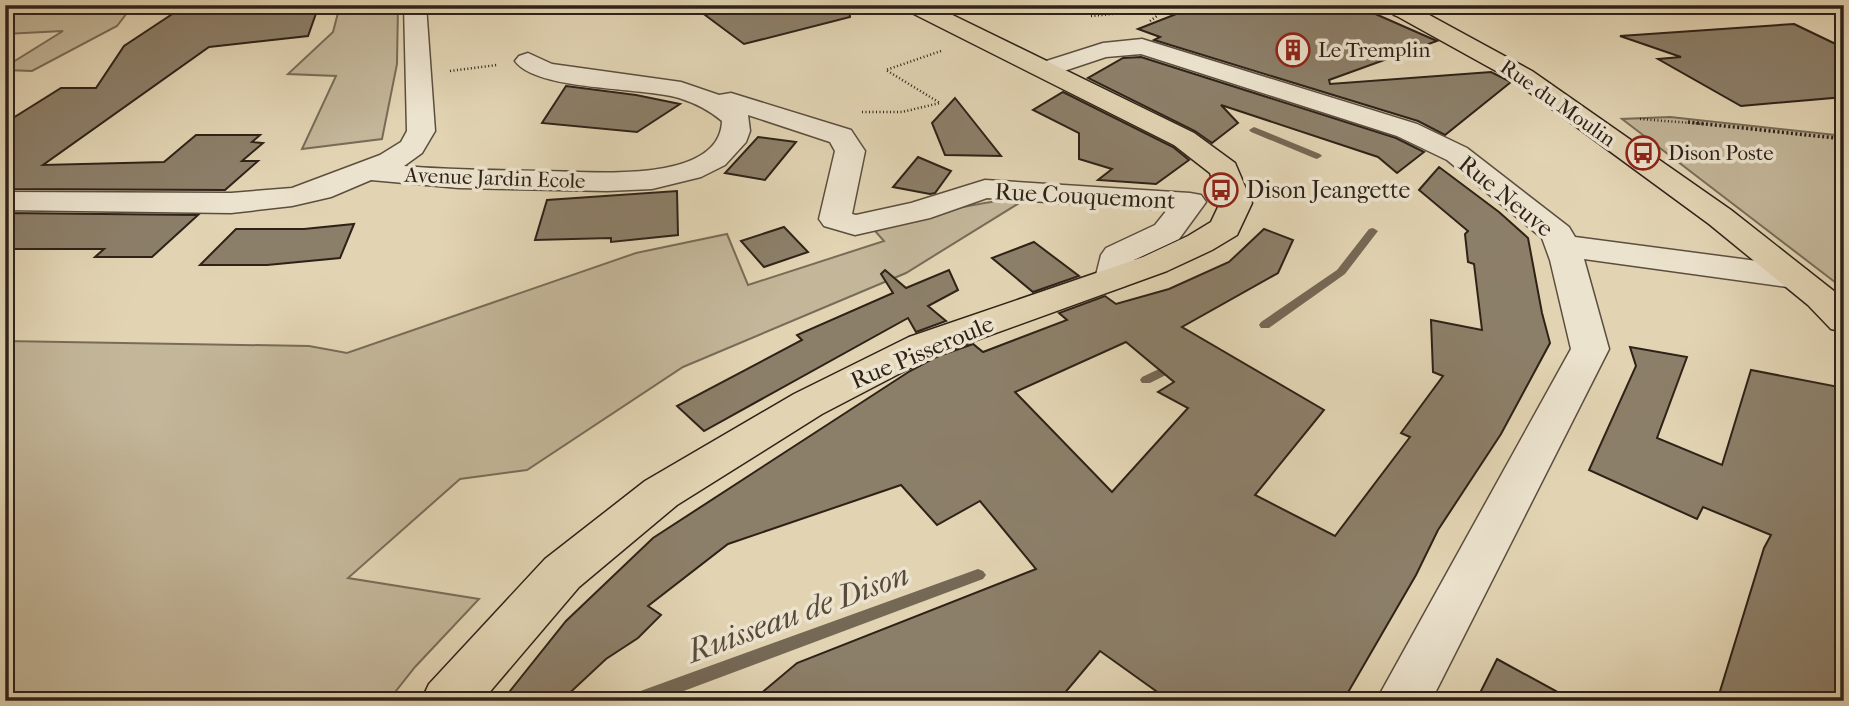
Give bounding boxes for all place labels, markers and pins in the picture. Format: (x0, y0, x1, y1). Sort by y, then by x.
building icon: Le Tremplin (1274, 31, 1312, 69)
place label: Le Tremplin (1318, 38, 1430, 62)
bus stop icon: Dison Poste (1624, 134, 1662, 172)
place label: Dison Poste (1668, 141, 1774, 165)
bus stop icon: Dison Jeangette (1202, 171, 1240, 209)
place label: Dison Jeangette (1246, 176, 1411, 204)

